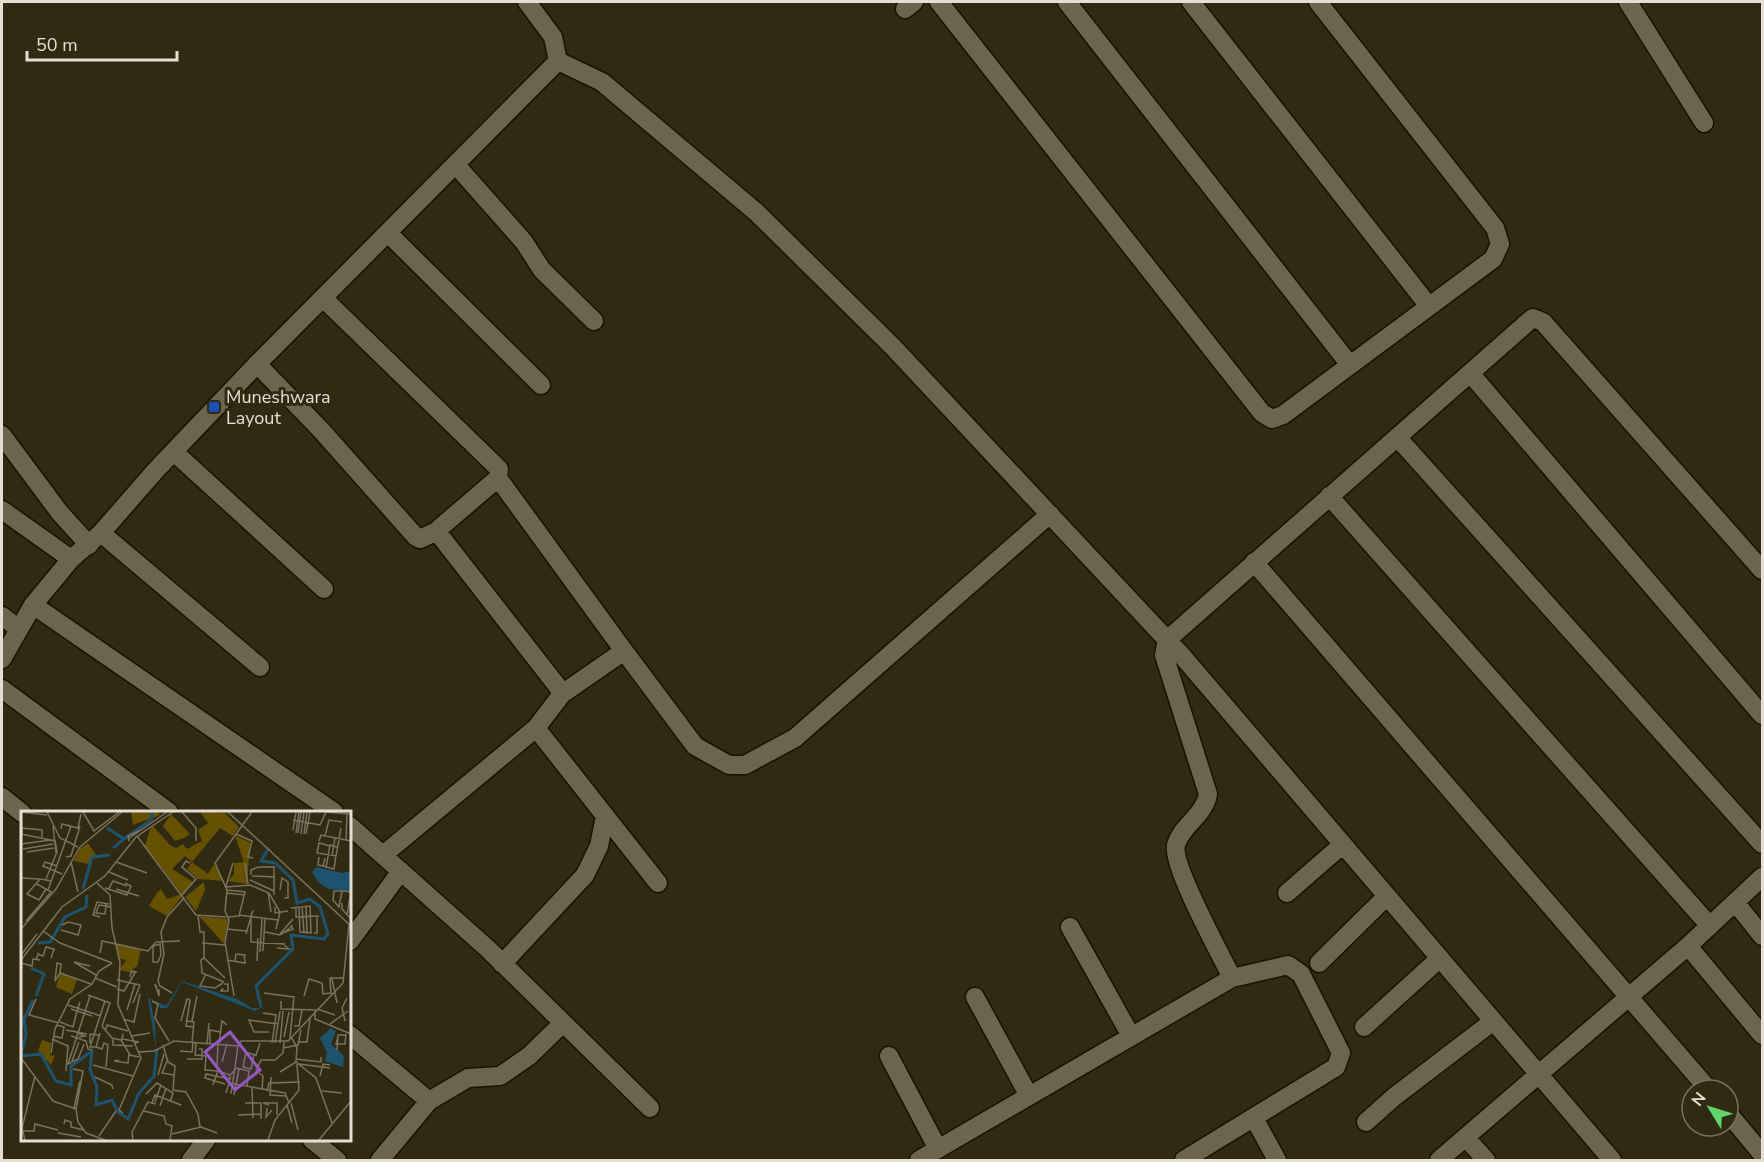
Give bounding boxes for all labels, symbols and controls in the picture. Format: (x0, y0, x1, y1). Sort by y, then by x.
scale bar (27, 24, 177, 62)
text: 50 m (36, 33, 78, 57)
place label: Muneshwara Layout (226, 385, 330, 430)
marker: Muneshwara Layout (207, 400, 221, 414)
inset map (21, 811, 351, 1141)
north arrow (1680, 1078, 1740, 1138)
text: N (1687, 1088, 1711, 1111)

